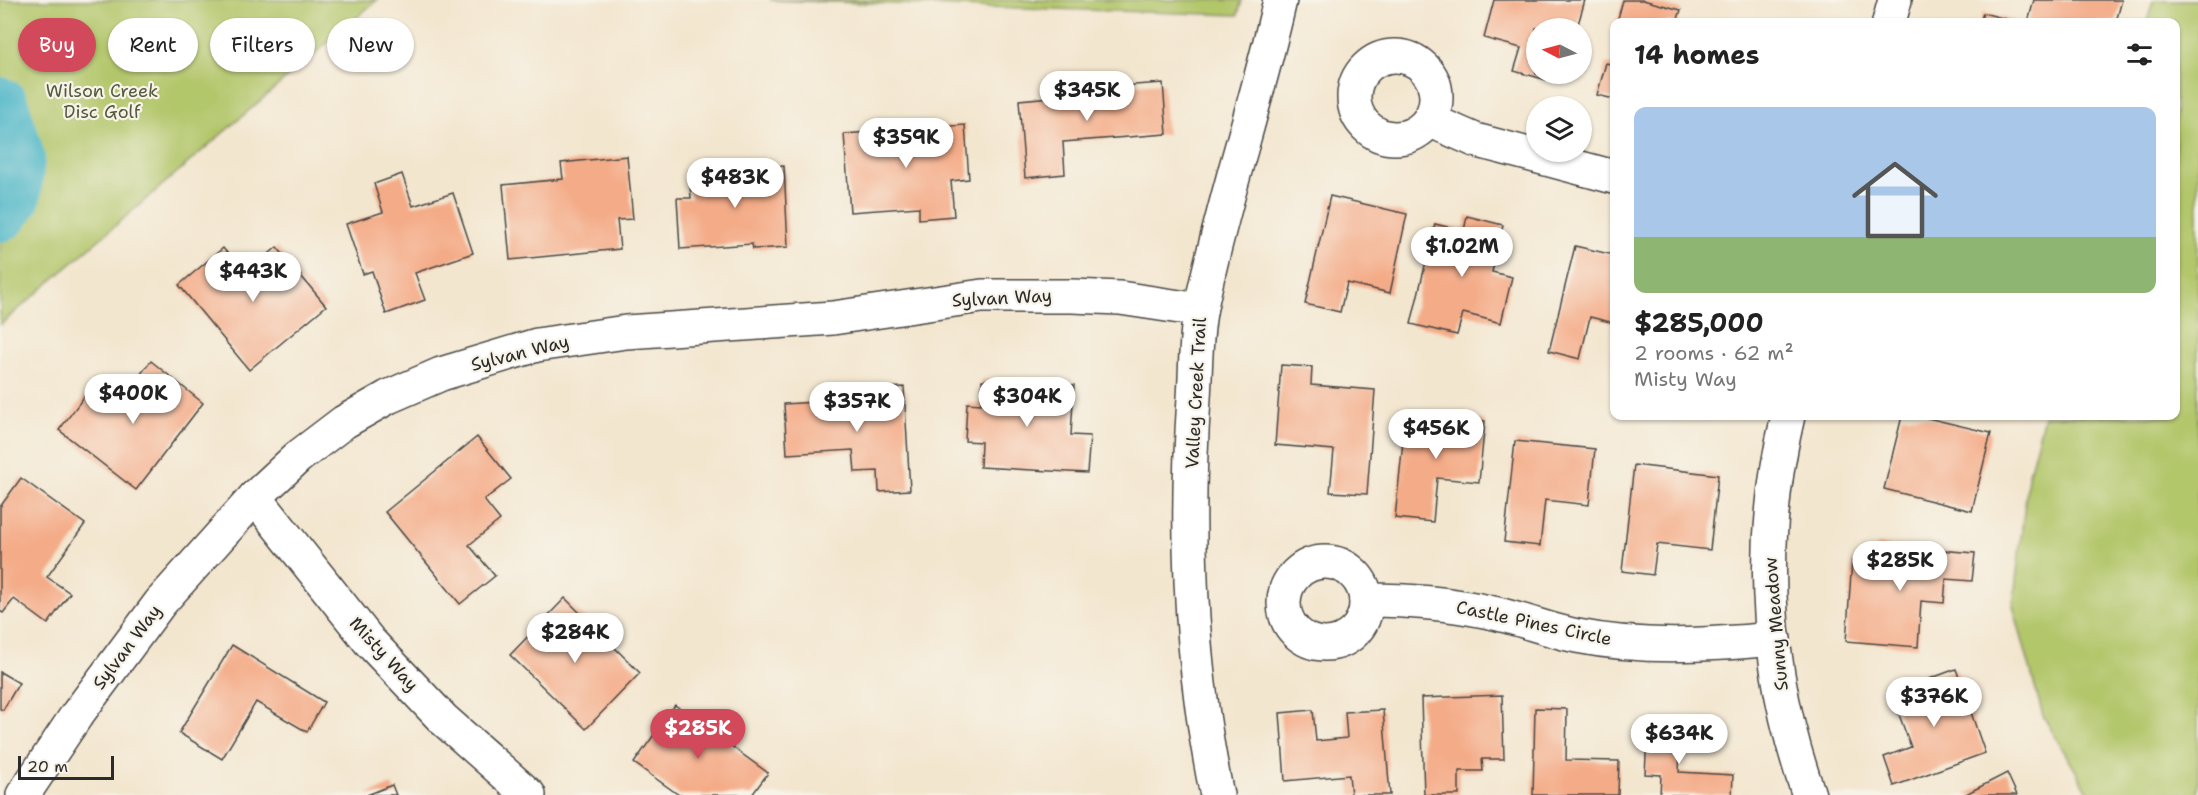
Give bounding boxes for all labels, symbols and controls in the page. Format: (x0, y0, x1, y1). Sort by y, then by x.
chip: Buy (18, 18, 96, 72)
chip: Rent (108, 18, 198, 72)
chip: Filters (210, 18, 315, 72)
chip: New (327, 18, 414, 72)
north arrow (1526, 18, 1592, 84)
map controls (1526, 18, 1592, 162)
text: 14 homes (1634, 37, 1760, 72)
icon: filters (2123, 38, 2156, 71)
pin: $345K (1045, 71, 1129, 122)
text: $345K (1054, 77, 1120, 103)
park label: Wilson Creek Disc Golf (46, 79, 158, 124)
button: layers (1526, 96, 1592, 162)
pin: $359K (864, 118, 948, 169)
text: $359K (872, 124, 940, 150)
icon: home (1841, 146, 1949, 254)
pin: $483K (693, 158, 777, 209)
text: $483K (701, 164, 769, 190)
pin: $1.02M (1413, 227, 1511, 278)
text: $1.02M (1425, 233, 1499, 259)
pin: $443K (211, 252, 295, 303)
text: $443K (219, 258, 287, 284)
street label: Sylvan Way (951, 283, 1053, 313)
text: $285,000 (1634, 305, 1764, 340)
street label: Valley Creek Trail (1180, 316, 1212, 469)
street label: Sylvan Way (468, 329, 572, 377)
text: 2 rooms · 62 m² (1634, 340, 1794, 366)
text: Misty Way (1634, 366, 1737, 392)
pin: $400K (91, 374, 175, 425)
pin: $304K (985, 377, 1069, 428)
text: $400K (98, 380, 168, 406)
pin: $357K (815, 382, 899, 433)
text: $304K (992, 383, 1062, 409)
text: $357K (823, 388, 891, 414)
pin: $456K (1394, 409, 1478, 460)
text: $456K (1402, 415, 1470, 441)
pin: $285K (1858, 541, 1942, 592)
text: $285K (1866, 547, 1934, 573)
street label: Sunny Meadow (1758, 556, 1794, 692)
street label: Castle Pines Circle (1454, 595, 1614, 651)
street label: Sylvan Way (87, 600, 167, 694)
street label: Misty Way (344, 612, 424, 696)
pin: $284K (533, 613, 617, 664)
text: $284K (541, 619, 609, 645)
pin: $376K (1892, 677, 1976, 728)
text: $376K (1900, 683, 1968, 709)
pin: $285K (656, 709, 740, 760)
pin: $634K (1637, 714, 1721, 765)
text: $285K (664, 715, 732, 741)
text: $634K (1645, 720, 1713, 746)
scale bar (18, 753, 114, 780)
text: 20 m (27, 756, 68, 777)

